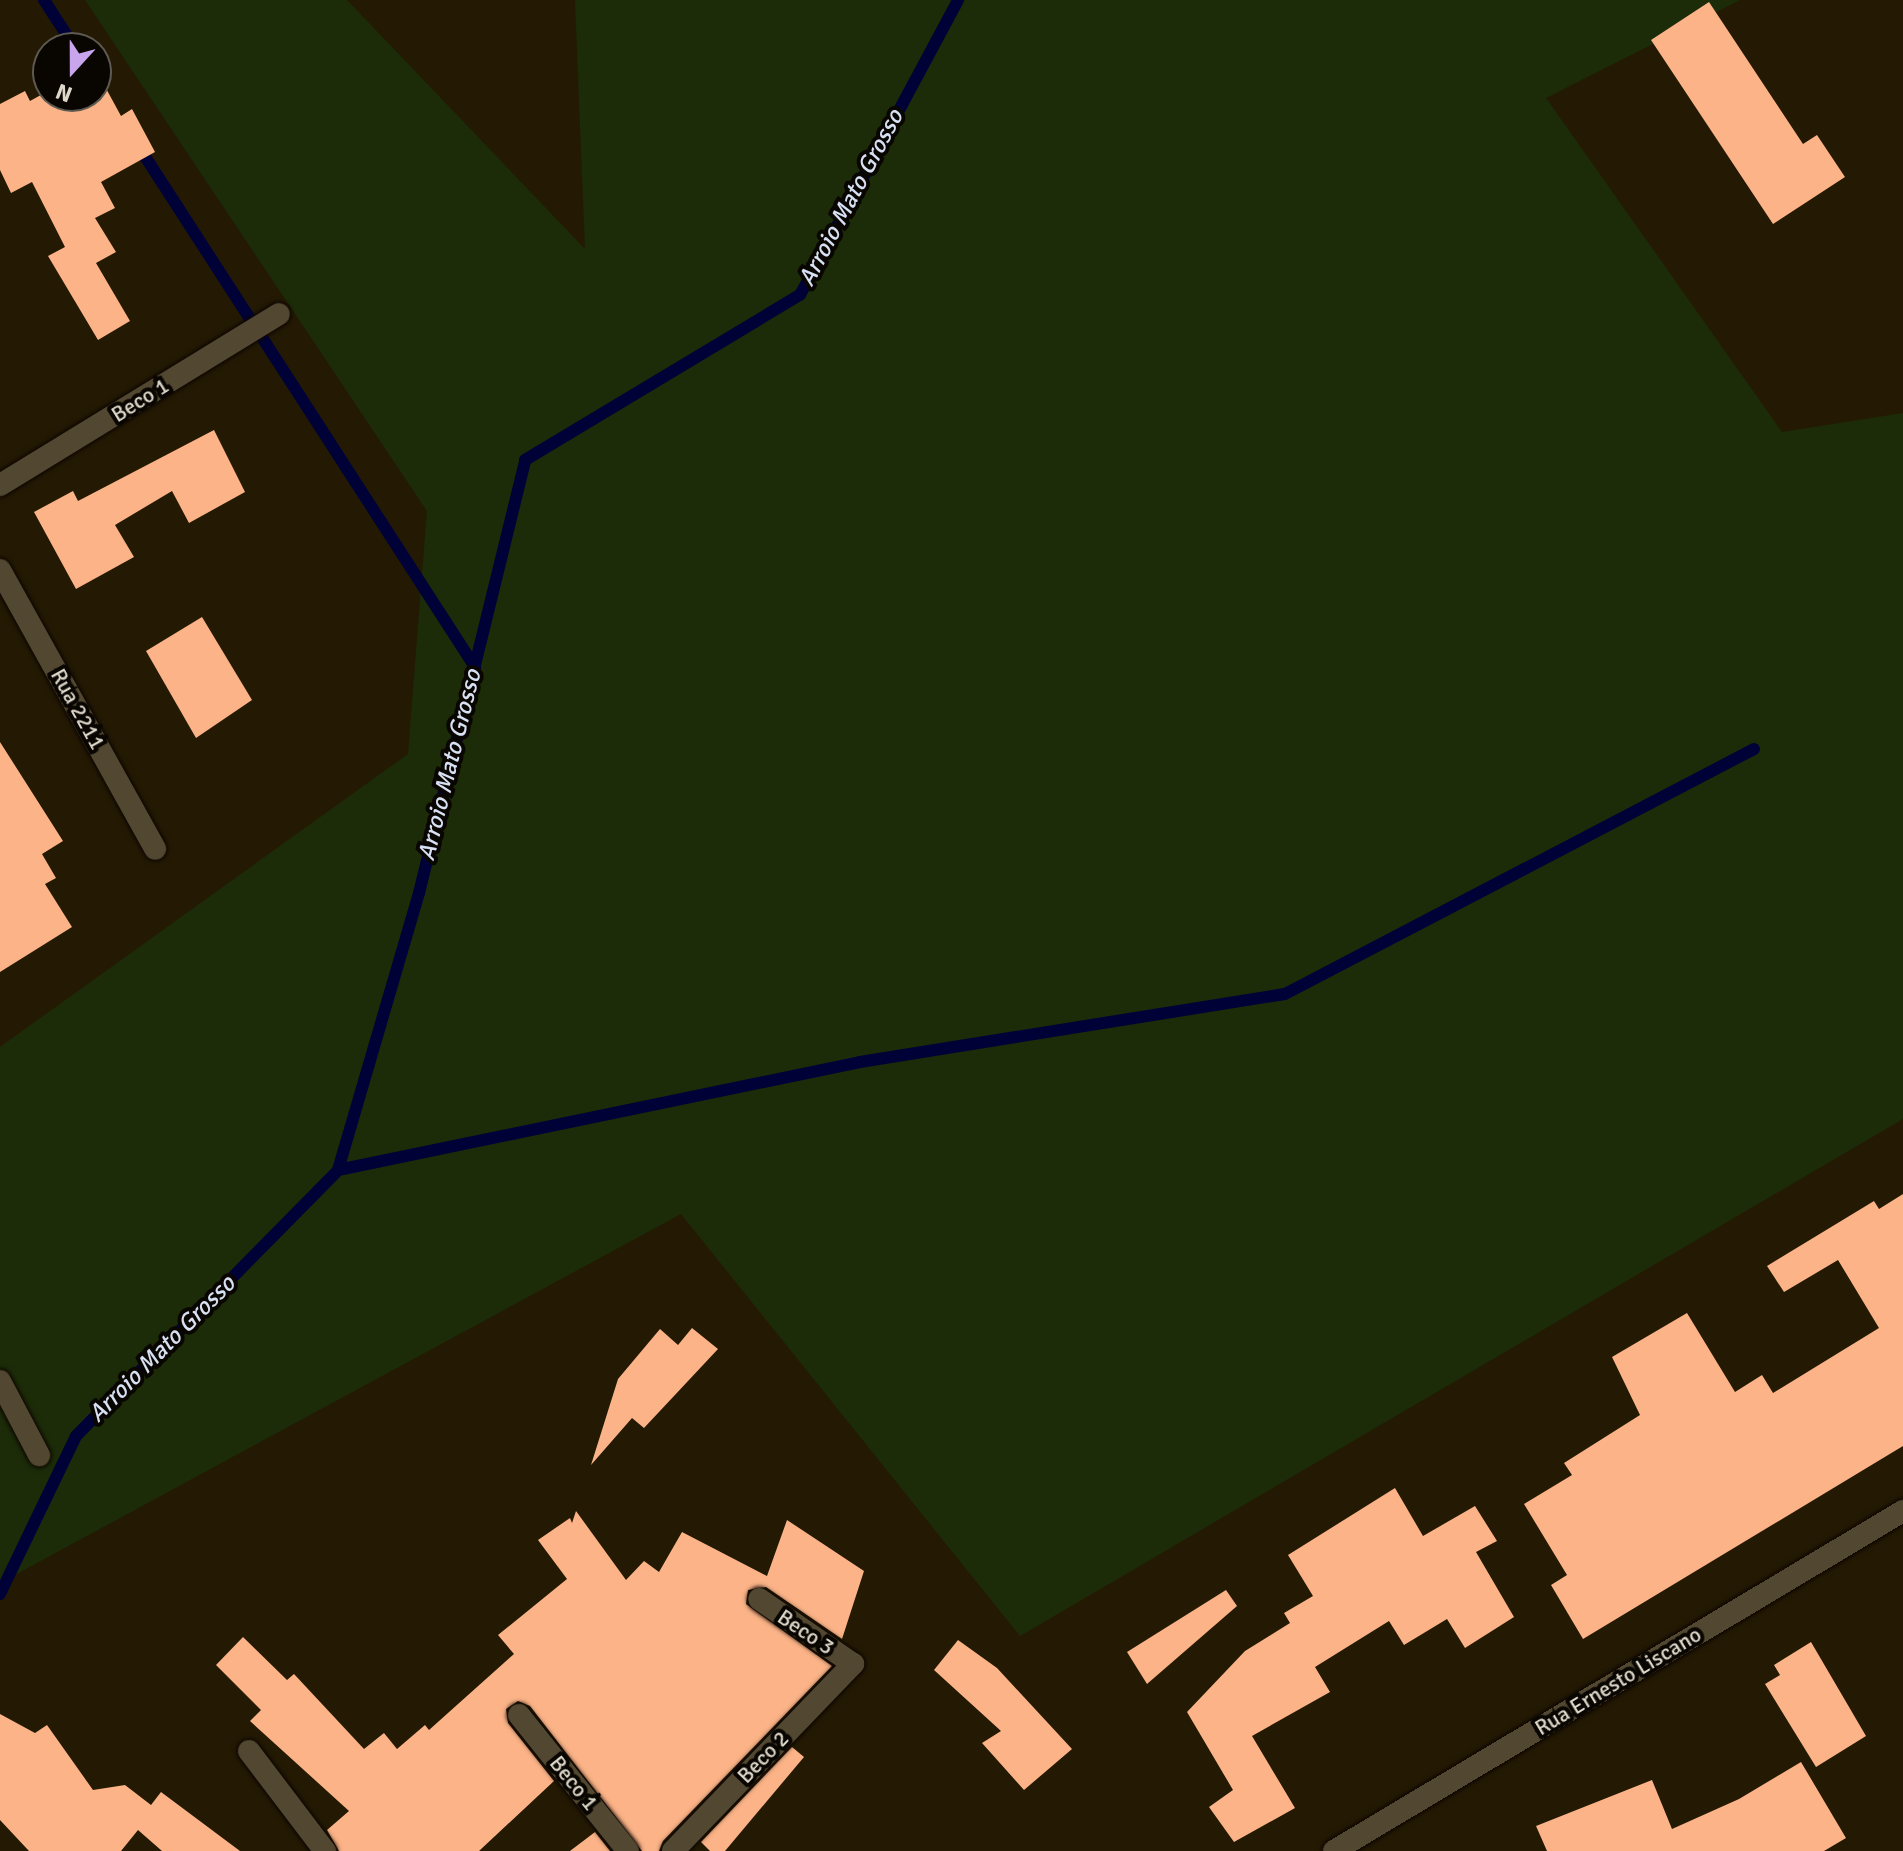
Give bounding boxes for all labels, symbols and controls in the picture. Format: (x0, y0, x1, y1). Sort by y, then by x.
north arrow (32, 32, 112, 112)
text: N (52, 78, 76, 108)
water label: Arroio Mato Grosso (792, 105, 910, 291)
street label: Beco 1 (106, 372, 174, 428)
street label: Rua 2211 (45, 664, 111, 754)
water label: Arroio Mato Grosso (412, 667, 488, 863)
water label: Arroio Mato Grosso (83, 1270, 241, 1428)
street label: Beco 3 (773, 1604, 839, 1660)
street label: Rua Ernesto Liscano (1530, 1621, 1706, 1741)
street label: Beco 2 (732, 1725, 794, 1789)
street label: Beco 1 (544, 1750, 604, 1816)

